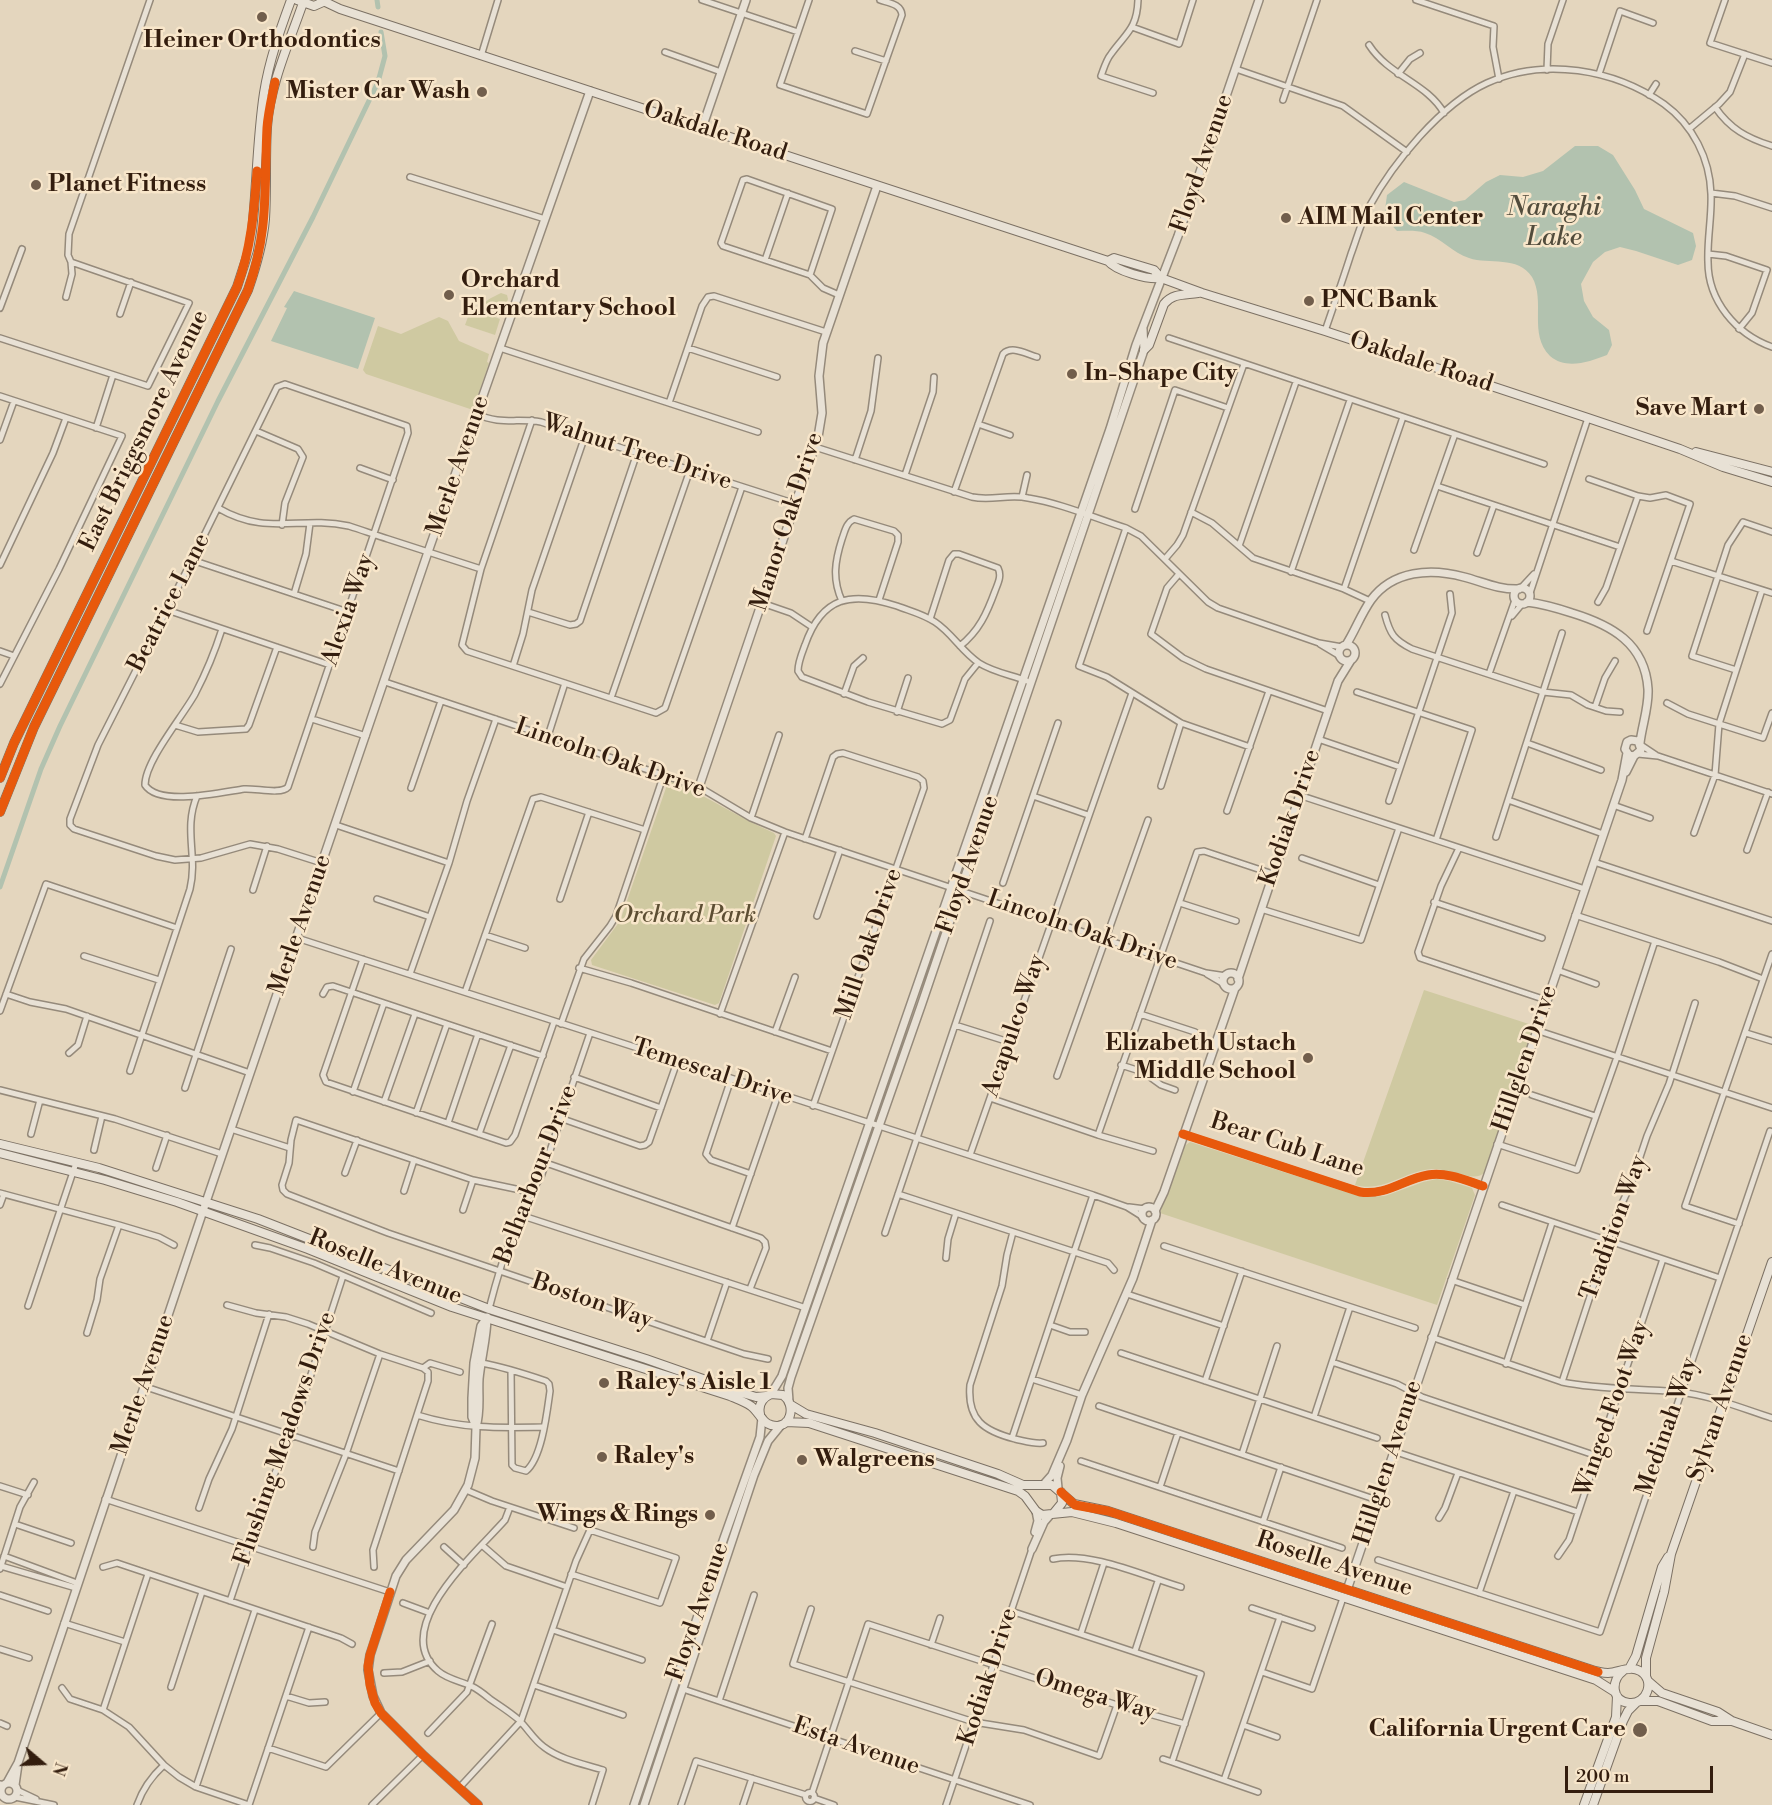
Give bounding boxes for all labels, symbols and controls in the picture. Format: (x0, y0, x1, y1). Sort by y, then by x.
marker: Heiner Orthodontics (255, 10, 269, 24)
place label: Heiner Orthodontics (143, 27, 381, 55)
place label: Mister Car Wash (285, 78, 470, 106)
marker: Mister Car Wash (475, 85, 489, 99)
street label: Floyd Avenue (1166, 91, 1240, 237)
street label: Oakdale Road (640, 95, 790, 169)
place label: Planet Fitness (48, 171, 206, 199)
marker: Planet Fitness (29, 178, 43, 192)
water label: Naraghi Lake (1507, 193, 1601, 255)
place label: AIM Mail Center (1298, 204, 1483, 232)
marker: AIM Mail Center (1279, 211, 1293, 225)
place label: Orchard Elementary School (461, 267, 676, 323)
place label: PNC Bank (1321, 287, 1438, 315)
marker: Orchard Elementary School (442, 288, 456, 302)
marker: PNC Bank (1302, 294, 1316, 308)
street label: East Briggsmore Avenue (74, 306, 216, 556)
street label: Oakdale Road (1346, 326, 1496, 400)
place label: In-Shape City (1084, 360, 1237, 388)
marker: In-Shape City (1065, 367, 1079, 381)
street label: Merle Avenue (422, 392, 496, 540)
place label: Save Mart (1636, 395, 1747, 423)
marker: Save Mart (1752, 402, 1766, 416)
street label: Walnut Tree Drive (539, 409, 735, 497)
street label: Manor Oak Drive (746, 429, 830, 615)
street label: Beatrice Lane (123, 529, 217, 677)
street label: Alexia Way (316, 550, 382, 670)
street label: Lincoln Oak Drive (511, 713, 709, 805)
street label: Kodiak Drive (1254, 746, 1328, 890)
street label: Floyd Avenue (932, 792, 1006, 938)
street label: Merle Avenue (264, 851, 338, 999)
street label: Mill Oak Drive (831, 865, 909, 1023)
street label: Lincoln Oak Drive (983, 885, 1181, 977)
park label: Orchard Park (614, 902, 756, 930)
street label: Acapulco Way (977, 951, 1053, 1101)
street label: Hillglen Drive (1487, 982, 1565, 1136)
place label: Elizabeth Ustach Middle School (1105, 1030, 1296, 1086)
street label: Temescal Drive (628, 1033, 796, 1113)
marker: Elizabeth Ustach Middle School (1301, 1051, 1315, 1065)
street label: Belharbour Drive (490, 1081, 584, 1269)
street label: Bear Cub Lane (1207, 1108, 1367, 1184)
street label: Tradition Way (1575, 1151, 1655, 1305)
street label: Roselle Avenue (304, 1224, 466, 1312)
street label: Boston Way (528, 1268, 656, 1336)
street label: Flushing Meadows Drive (229, 1308, 343, 1570)
street label: Merle Avenue (107, 1311, 181, 1459)
street label: Winged Foot Way (1569, 1317, 1657, 1501)
street label: Sylvan Avenue (1682, 1330, 1760, 1486)
street label: Medinah Way (1631, 1354, 1705, 1500)
place label: Raley's Aisle 1 (616, 1369, 771, 1397)
marker: Raley's Aisle 1 (597, 1376, 611, 1390)
street label: Hillglen Avenue (1349, 1377, 1429, 1549)
place label: Raley's (614, 1443, 694, 1471)
place label: Walgreens (814, 1446, 935, 1474)
marker: Raley's (595, 1450, 609, 1464)
marker: Walgreens (795, 1453, 809, 1467)
place label: Wings & Rings (537, 1501, 698, 1529)
marker: Wings & Rings (703, 1508, 717, 1522)
street label: Roselle Avenue (1252, 1526, 1416, 1604)
street label: Floyd Avenue (662, 1539, 736, 1685)
street label: Kodiak Drive (953, 1605, 1025, 1749)
street label: Omega Way (1031, 1664, 1159, 1728)
street label: Esta Avenue (789, 1712, 923, 1782)
place label: California Urgent Care (1368, 1716, 1626, 1744)
marker: California Urgent Care (1631, 1721, 1649, 1739)
north arrow (12, 1733, 72, 1793)
scale bar (1568, 1754, 1716, 1792)
text: N (48, 1760, 71, 1778)
text: 200 m (1576, 1765, 1630, 1788)

